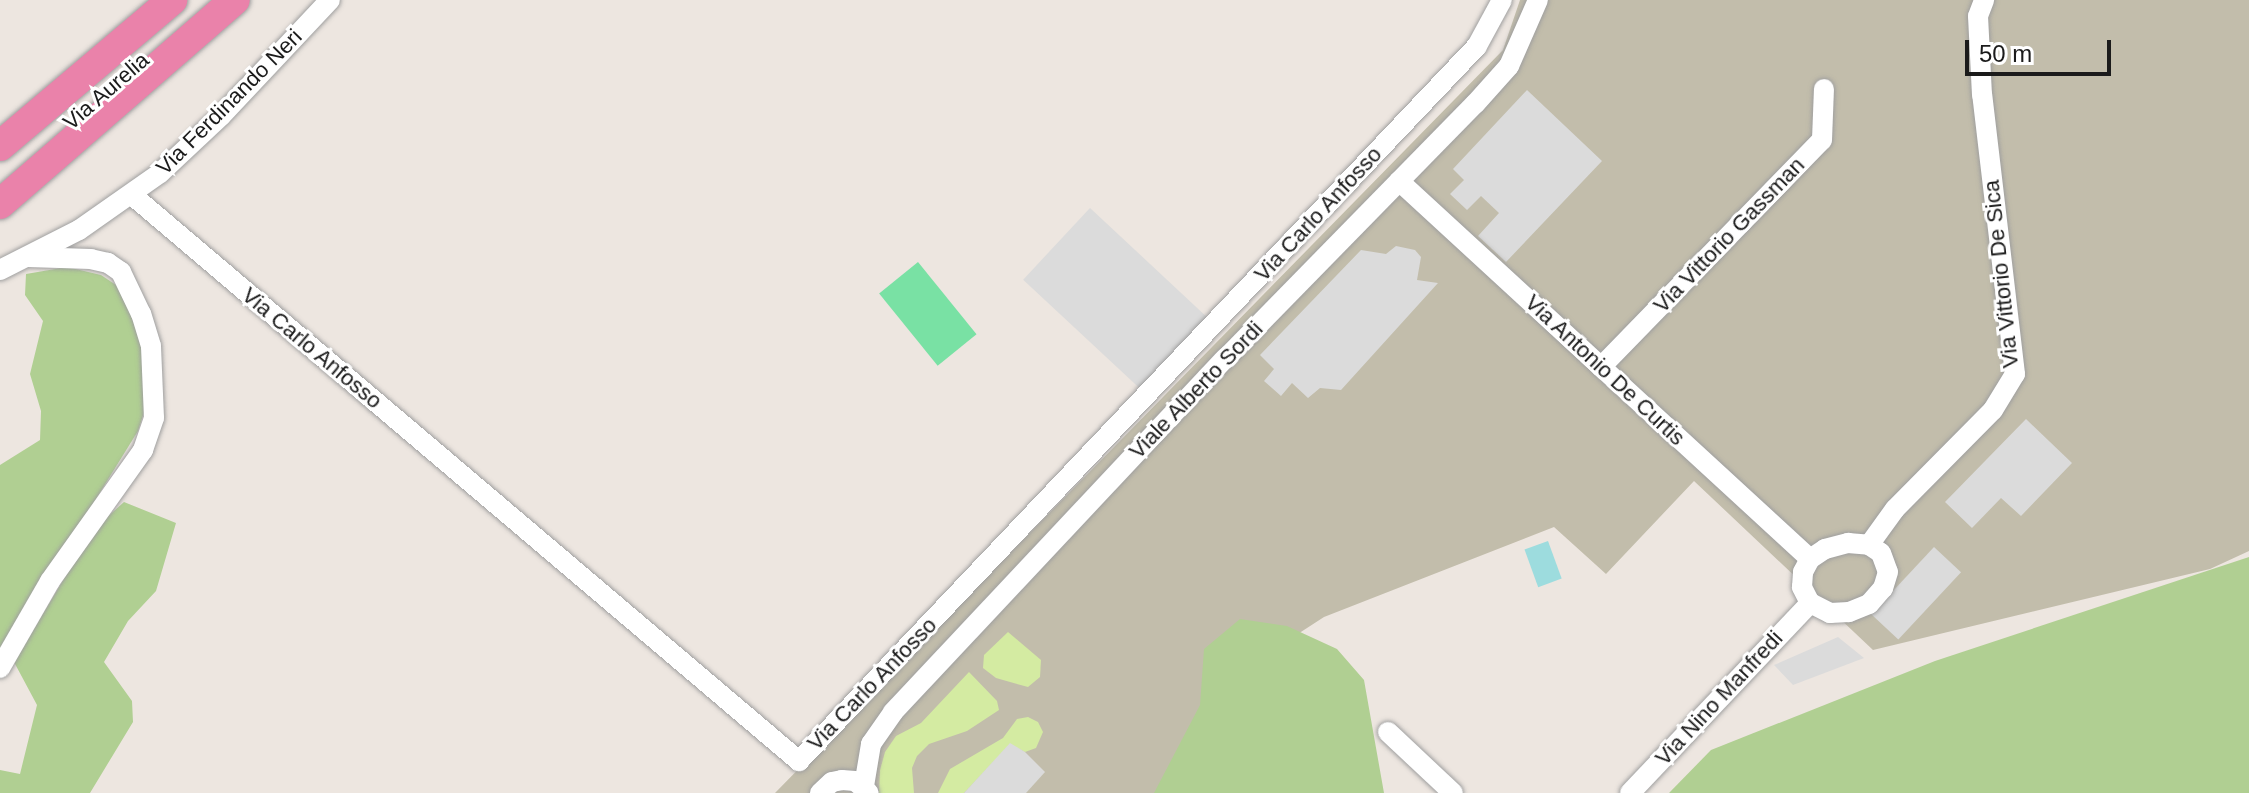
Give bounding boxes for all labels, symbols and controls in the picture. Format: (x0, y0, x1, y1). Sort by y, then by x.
street label: Via Ferdinando Neri (151, 24, 307, 180)
scale bar (1969, 24, 2115, 74)
text: 50 m (1979, 40, 2032, 67)
street label: Via Aurelia (57, 46, 155, 136)
street label: Via Carlo Anfosso (1248, 141, 1388, 287)
street label: Via Vittorio Gassman (1648, 152, 1810, 318)
street label: Via Vittorio De Sica (1978, 179, 2024, 369)
street label: Via Carlo Anfosso (236, 281, 388, 415)
street label: Via Antonio De Curtis (1519, 289, 1691, 451)
street label: Viale Alberto Sordi (1123, 315, 1269, 465)
street label: Via Carlo Anfosso (801, 612, 943, 756)
street label: Via Nino Manfredi (1650, 625, 1788, 771)

